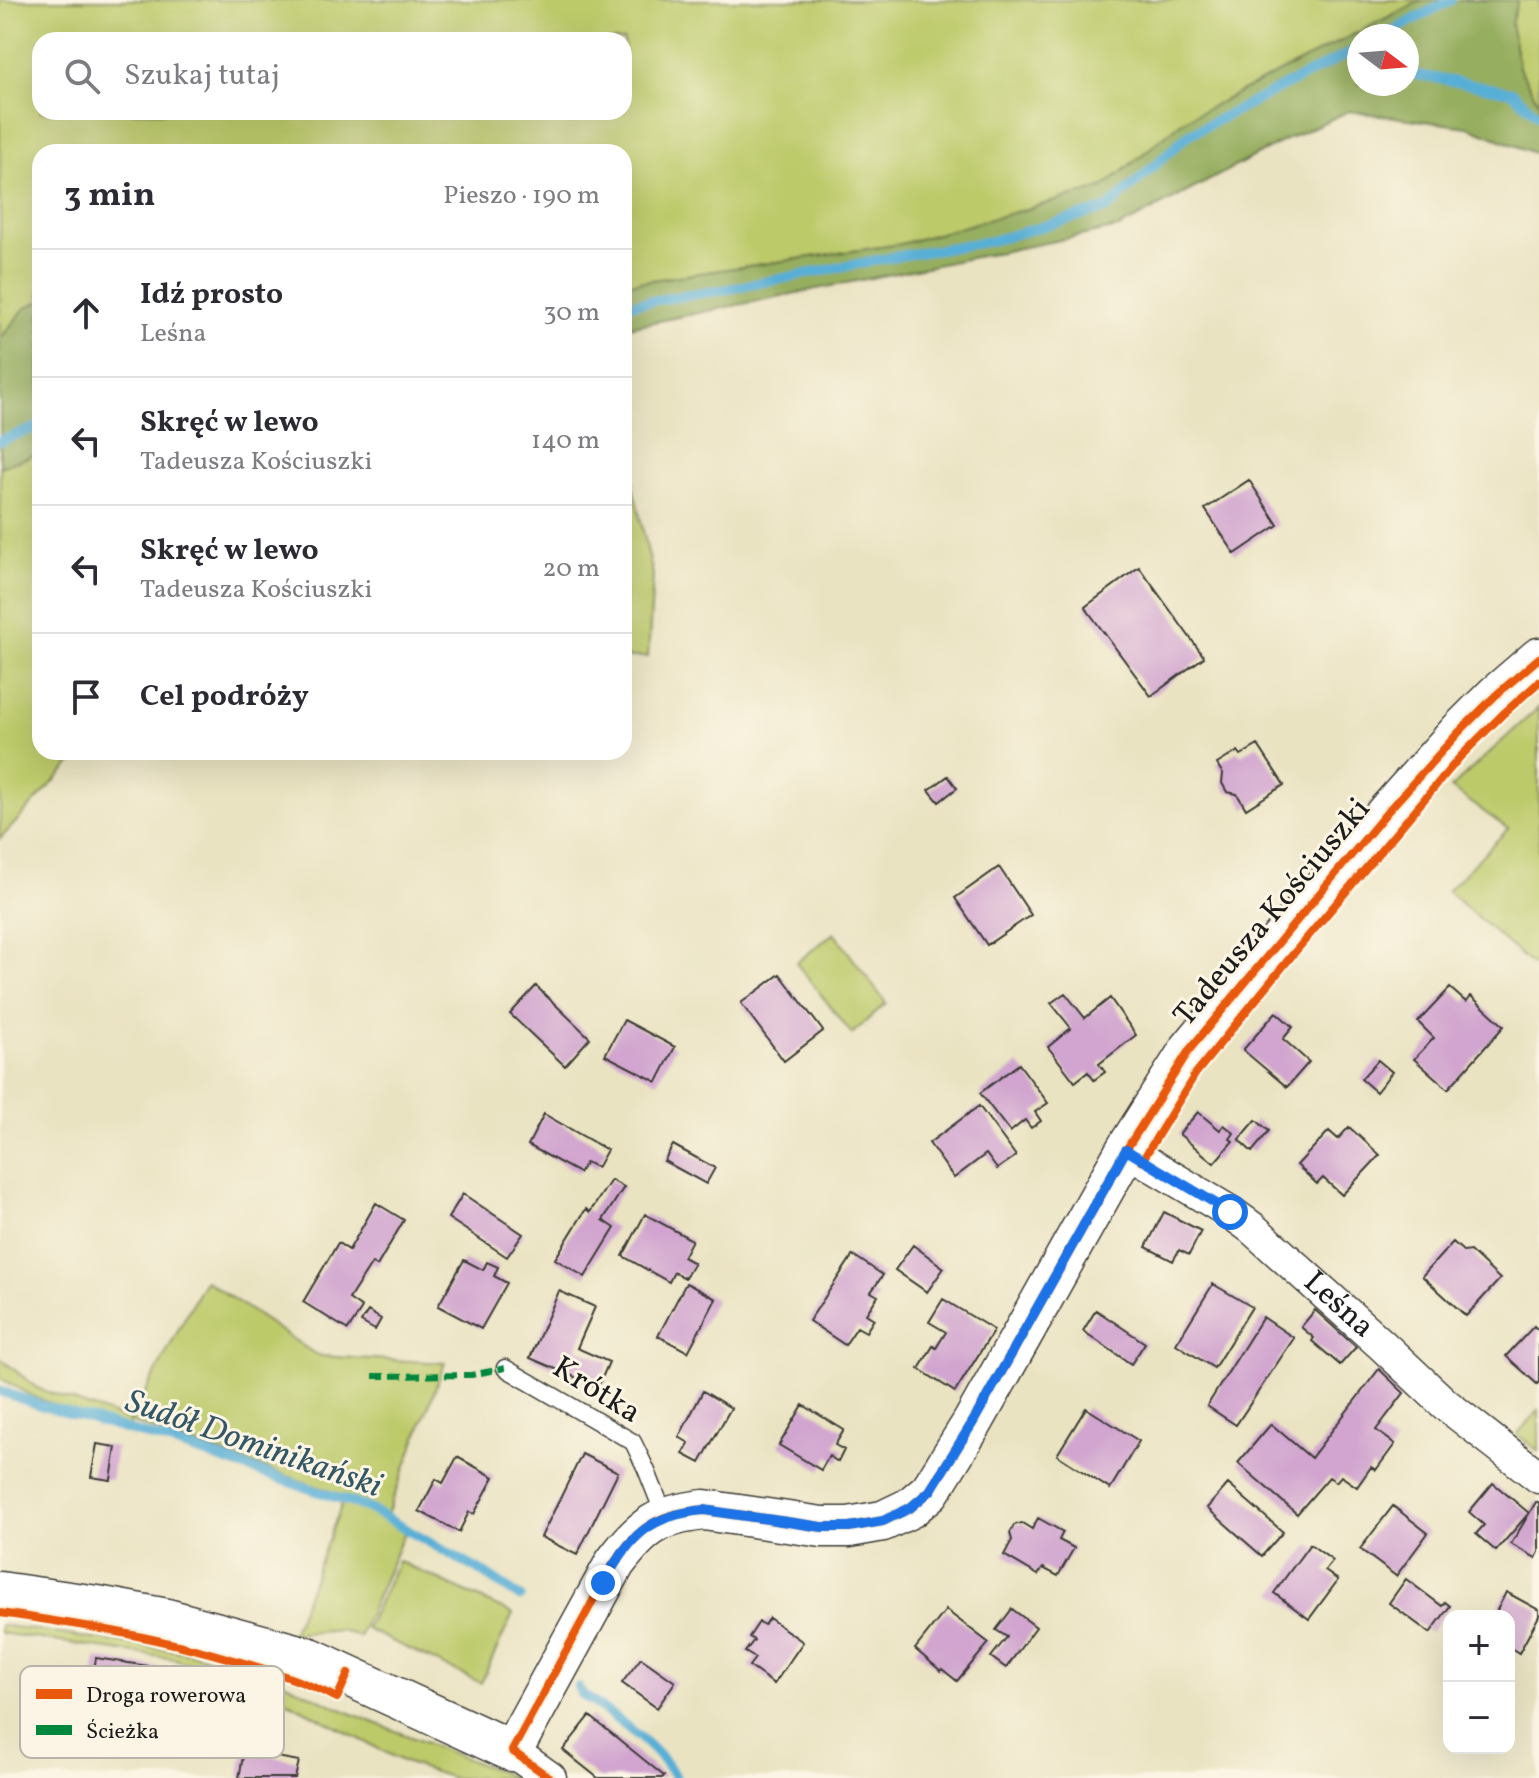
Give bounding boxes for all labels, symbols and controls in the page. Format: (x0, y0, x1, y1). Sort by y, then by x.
north arrow (1347, 24, 1419, 96)
search box (32, 32, 632, 120)
icon: search (60, 54, 104, 98)
text: Szukaj tutaj (124, 55, 280, 97)
text: 3 min (64, 173, 155, 220)
text: Pieszo · 190 m (443, 178, 600, 214)
text: Idź prosto (140, 274, 283, 316)
icon: ahead (64, 291, 108, 335)
text: 30 m (543, 295, 600, 331)
text: Leśna (140, 316, 206, 352)
text: Skręć w lewo (140, 402, 319, 444)
icon: left (64, 419, 108, 463)
text: 140 m (531, 423, 600, 459)
text: Tadeusza Kościuszki (140, 444, 372, 480)
text: Skręć w lewo (140, 530, 319, 572)
icon: left (64, 547, 108, 591)
text: 20 m (542, 551, 600, 587)
text: Tadeusza Kościuszki (140, 572, 372, 608)
icon: arrive (64, 675, 108, 719)
text: Cel podróży (140, 676, 309, 718)
street label: Tadeusza Kościuszki (1164, 789, 1382, 1037)
route start (1212, 1194, 1248, 1230)
street label: Leśna (1293, 1262, 1383, 1349)
street label: Krótka (543, 1347, 649, 1435)
water label: Sudół Dominikański (119, 1379, 388, 1511)
route end (585, 1565, 621, 1601)
map controls (1443, 1610, 1515, 1754)
button: + (1443, 1610, 1515, 1682)
legend (20, 1666, 284, 1758)
text: Droga rowerowa (86, 1681, 246, 1712)
button: − (1443, 1682, 1515, 1754)
text: Ścieżka (86, 1717, 159, 1748)

